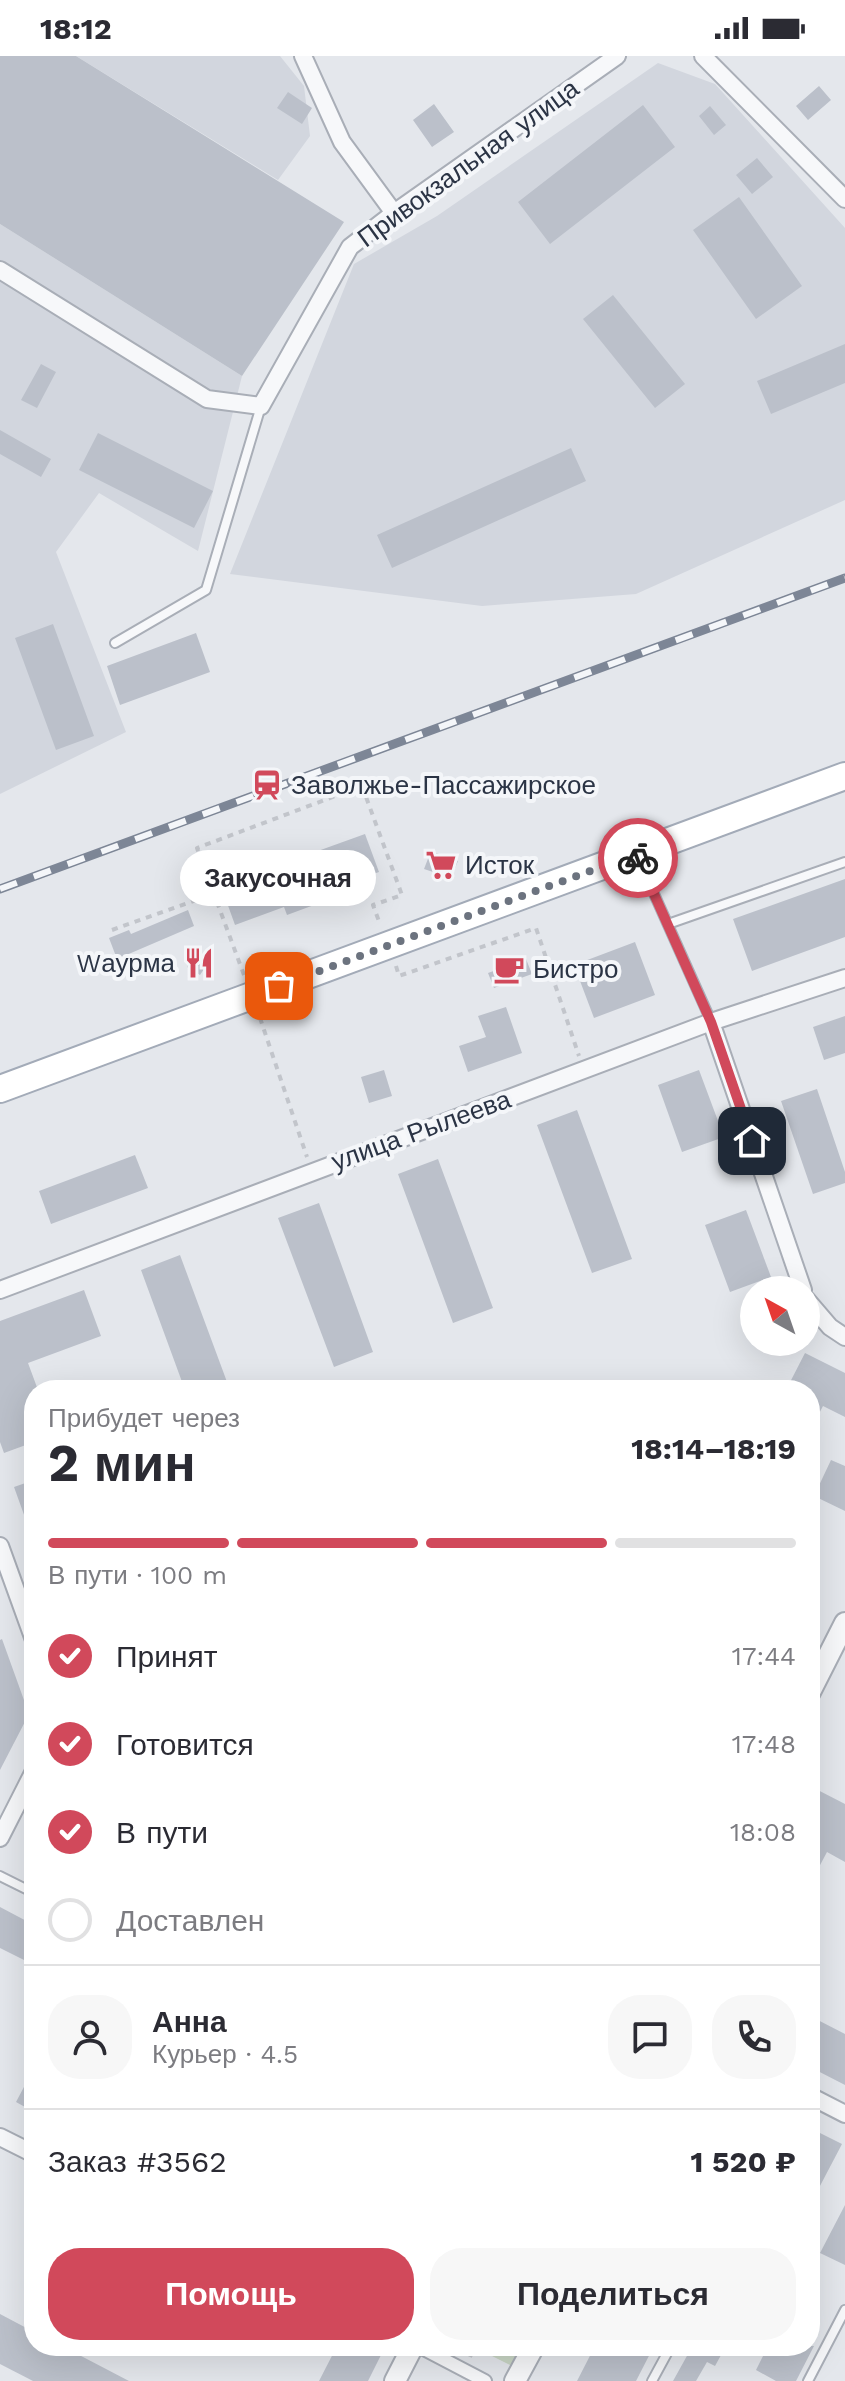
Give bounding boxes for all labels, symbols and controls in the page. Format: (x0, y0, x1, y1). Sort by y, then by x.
text: 18:12 (40, 11, 112, 46)
street label: Привокзальная улица (352, 72, 585, 253)
station icon: Заволжье-Пассажирское (250, 768, 284, 802)
place label: Заволжье-Пассажирское (291, 770, 596, 800)
courier (598, 818, 678, 898)
icon: bike (616, 836, 660, 880)
supermarket icon: Исток (424, 848, 458, 882)
callout: Закусочная (181, 850, 377, 906)
place label: Исток (465, 850, 535, 880)
text: Закусочная (204, 863, 352, 893)
restaurant icon: Wаурма (182, 946, 216, 980)
place label: Wаурма (76, 948, 176, 978)
pin (245, 952, 313, 1020)
cafe icon: Бистро (492, 952, 526, 986)
place label: Бистро (533, 954, 618, 984)
icon: bag (257, 964, 301, 1008)
street label: улица Рылеева (327, 1083, 515, 1176)
pin (718, 1107, 786, 1175)
icon: home (730, 1119, 774, 1163)
north arrow (740, 1276, 820, 1356)
map controls (740, 1276, 820, 1356)
text: Прибудет через (48, 1403, 240, 1433)
text: 18:14–18:19 (631, 1431, 796, 1466)
text: 2 мин (48, 1433, 196, 1494)
text: В пути · 100 m (48, 1560, 227, 1590)
icon: check (48, 1634, 92, 1678)
text: Принят (116, 1639, 218, 1674)
text: 17:44 (732, 1641, 796, 1671)
icon: check (48, 1722, 92, 1766)
text: Готовится (116, 1727, 254, 1762)
text: 17:48 (732, 1729, 796, 1759)
icon: check (48, 1810, 92, 1854)
text: В пути (116, 1815, 208, 1850)
text: 18:08 (730, 1817, 796, 1847)
text: Доставлен (116, 1903, 264, 1938)
button: person (48, 1995, 132, 2079)
button: chat (608, 1995, 692, 2079)
button: phone (712, 1995, 796, 2079)
text: Анна (152, 2004, 227, 2039)
text: Курьер · 4.5 (152, 2039, 298, 2069)
text: Заказ #3562 (48, 2144, 227, 2179)
text: 1 520 ₽ (691, 2144, 796, 2179)
button: Помощь (48, 2248, 414, 2340)
button: Поделиться (430, 2248, 796, 2340)

